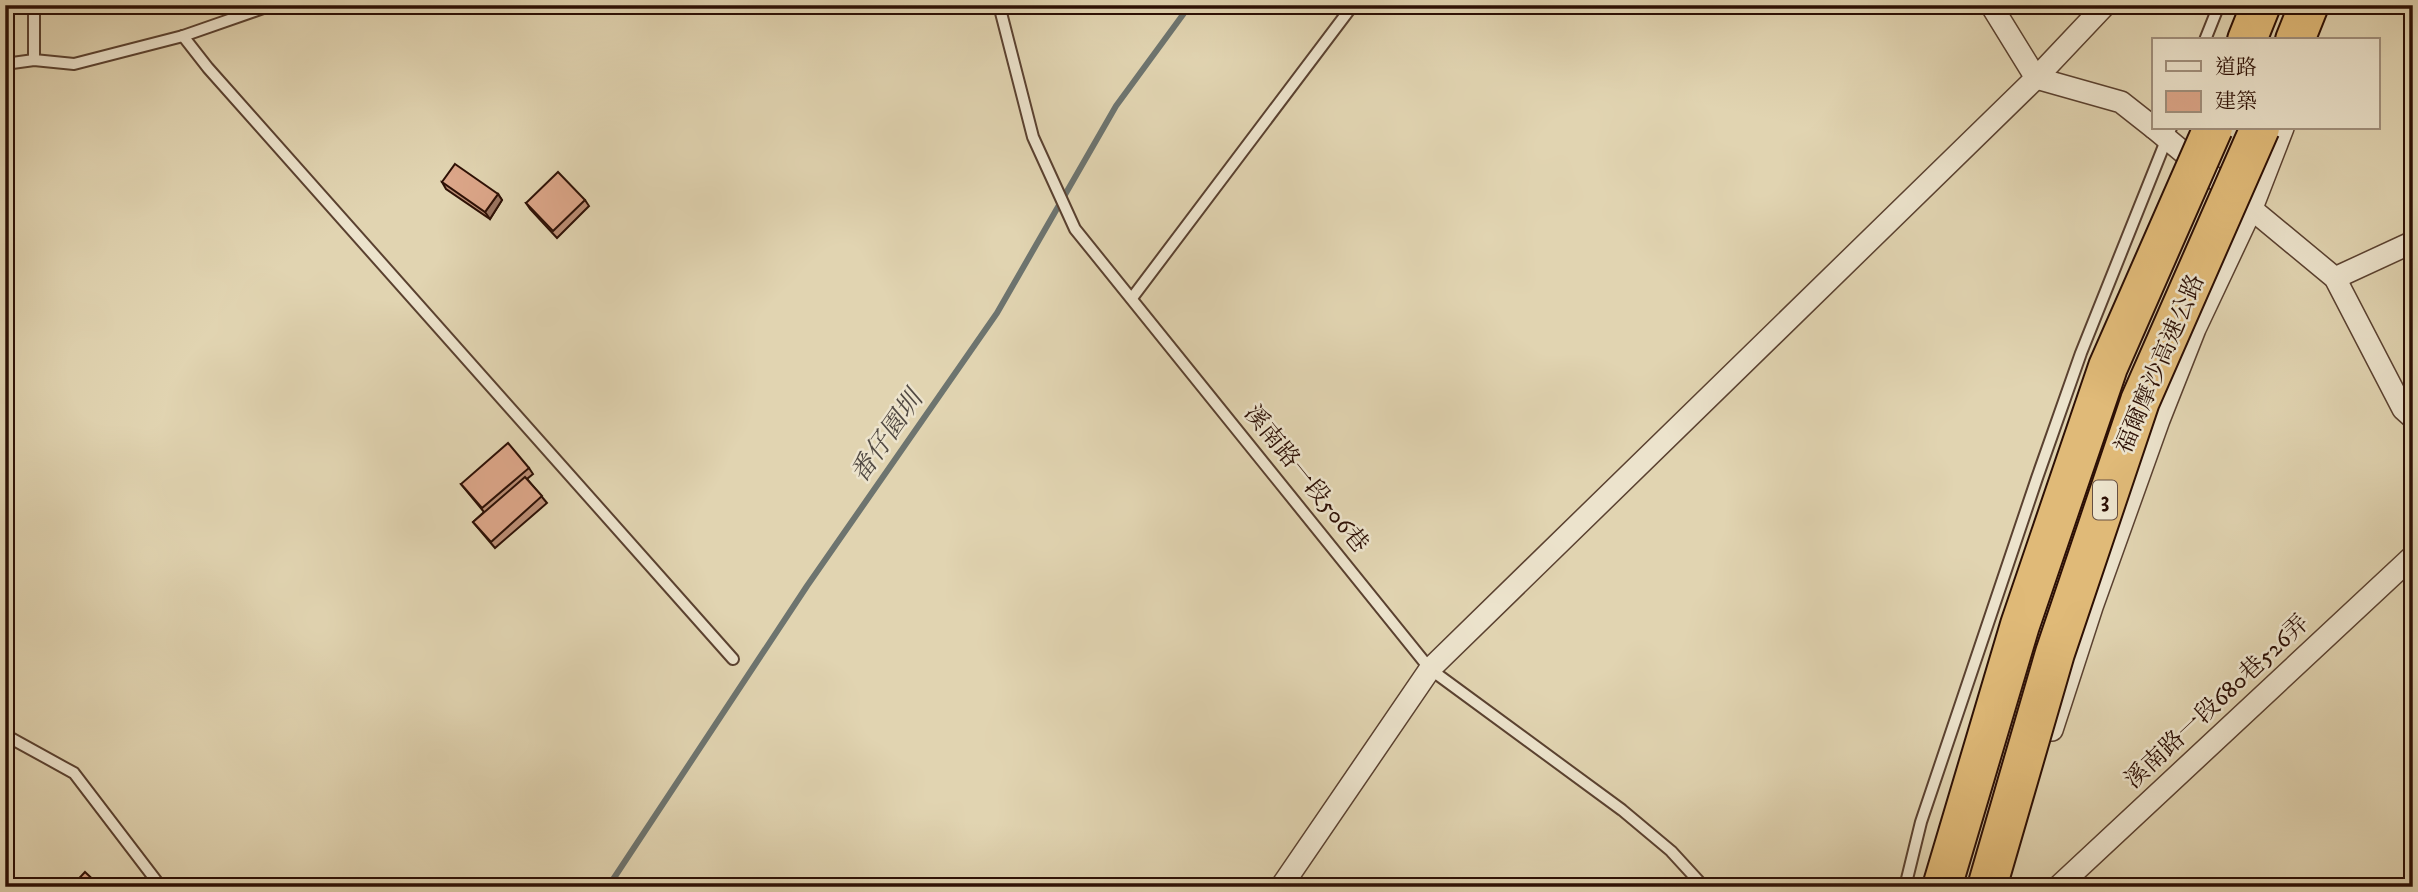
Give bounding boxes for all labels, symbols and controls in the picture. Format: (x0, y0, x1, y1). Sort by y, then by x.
legend (2152, 38, 2380, 130)
text: 道路 (2215, 55, 2257, 81)
text: 建築 (2215, 89, 2257, 115)
street label: 福爾摩沙高速公路 (2109, 270, 2211, 458)
water label: 番仔園圳 (844, 382, 933, 489)
street label: 溪南路一段506巷 (1237, 399, 1375, 559)
road number: 3 (2093, 480, 2117, 520)
street label: 溪南路一段680巷526弄 (2118, 609, 2316, 795)

